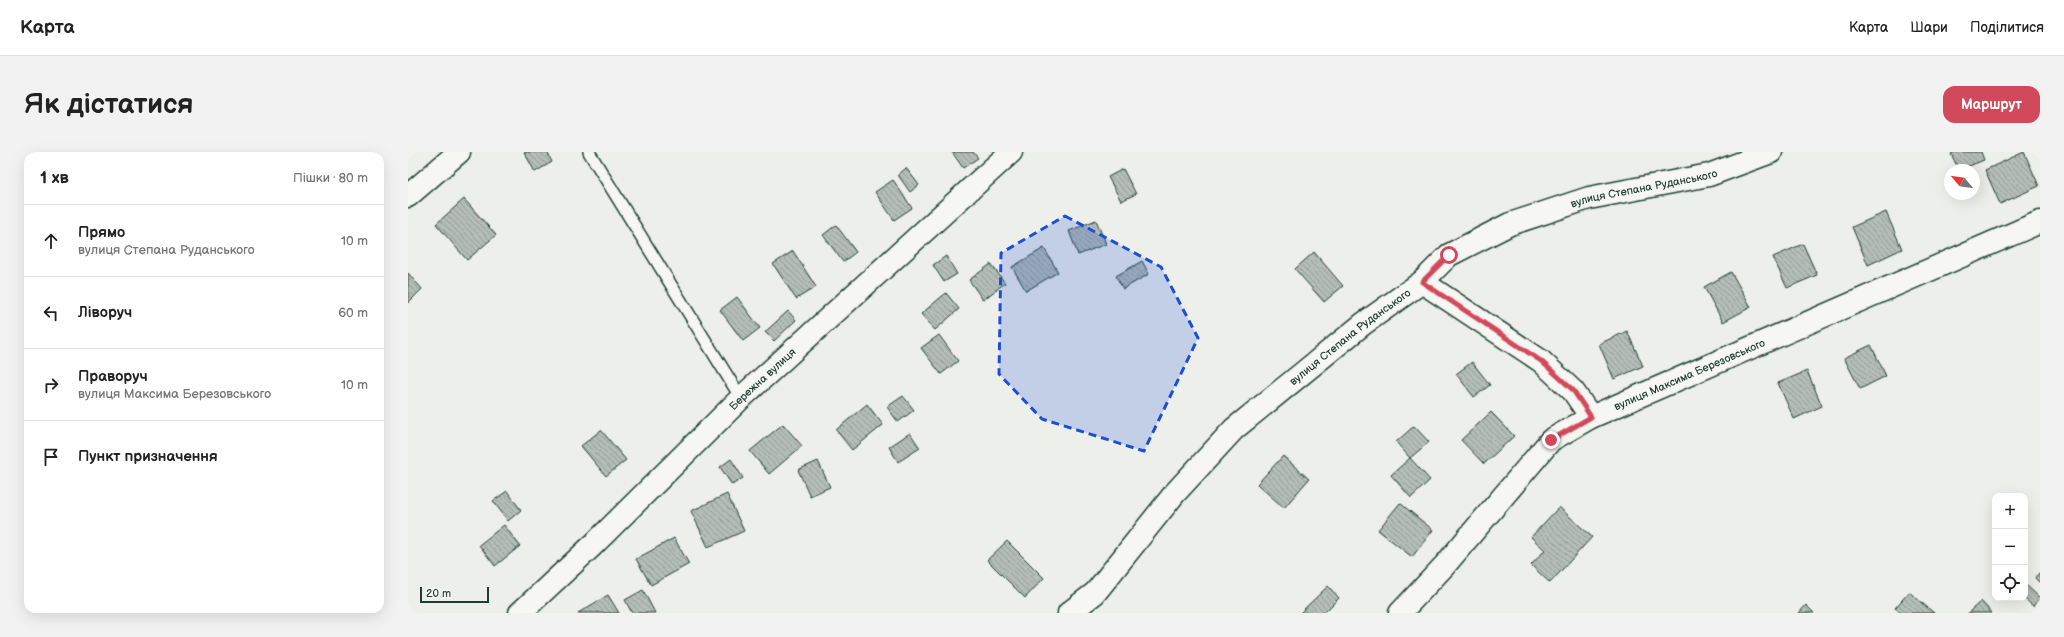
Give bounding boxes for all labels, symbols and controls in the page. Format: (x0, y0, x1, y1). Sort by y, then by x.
text: Карта (20, 16, 74, 39)
text: Карта (1849, 19, 1888, 36)
text: Шари (1910, 19, 1948, 36)
text: Поділитися (1970, 19, 2044, 36)
button: Маршрут (1943, 86, 2040, 123)
text: Як дістатися (24, 88, 193, 121)
north arrow (1944, 164, 1980, 200)
street label: вулиця Степана Руданського (1569, 166, 1719, 211)
text: 1 хв (40, 168, 69, 188)
text: Пішки · 80 m (293, 170, 368, 186)
text: Прямо (78, 223, 125, 242)
icon: ahead (40, 230, 62, 252)
text: 10 m (341, 233, 368, 249)
text: вулиця Степана Руданського (78, 242, 255, 258)
route start (1440, 246, 1458, 264)
street label: вулиця Степана Руданського (1287, 286, 1413, 388)
icon: left (40, 302, 62, 324)
text: Ліворуч (78, 303, 132, 322)
text: 60 m (338, 305, 368, 321)
street label: вулиця Максима Березовського (1612, 336, 1767, 413)
street label: Бережна вулиця (727, 346, 798, 413)
text: Праворуч (78, 367, 148, 386)
icon: right (40, 374, 62, 396)
text: 10 m (341, 377, 368, 393)
text: вулиця Максима Березовського (78, 386, 271, 402)
route end (1542, 431, 1560, 449)
icon: arrive (40, 446, 62, 468)
text: Пункт призначення (78, 447, 218, 466)
map controls (1992, 493, 2028, 601)
button: + (1992, 493, 2028, 529)
button: − (1992, 529, 2028, 565)
button: locate (1992, 565, 2028, 601)
scale bar (420, 585, 489, 604)
text: 20 m (426, 587, 451, 600)

